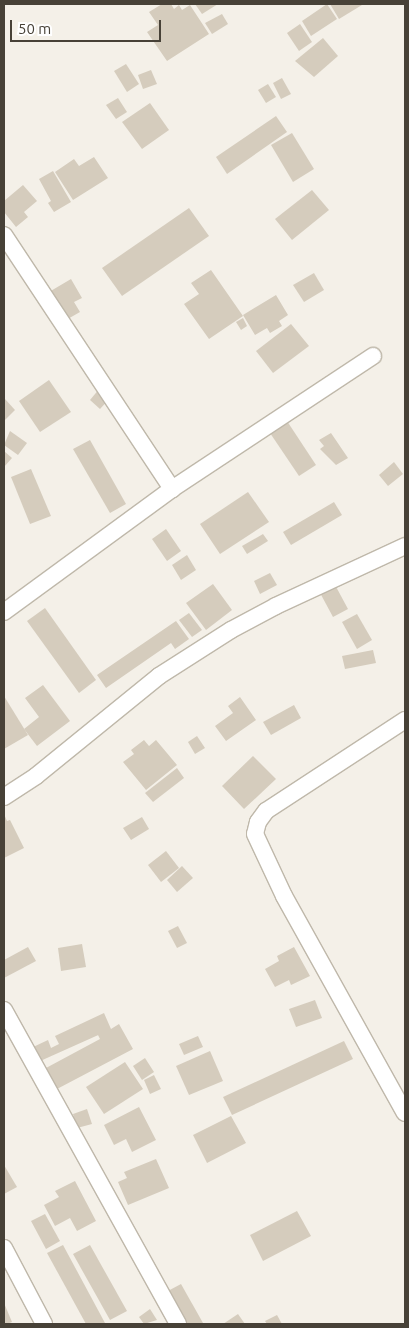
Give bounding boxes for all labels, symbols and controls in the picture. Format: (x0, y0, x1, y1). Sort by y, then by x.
scale bar (12, 10, 164, 42)
text: 50 m (18, 20, 51, 37)

